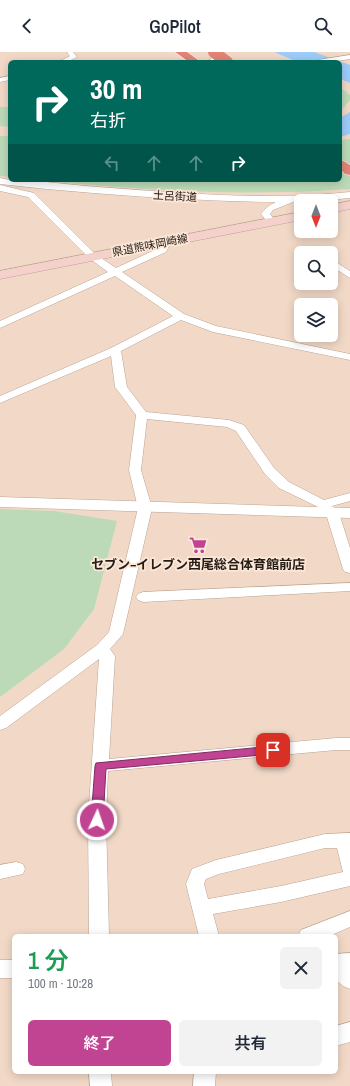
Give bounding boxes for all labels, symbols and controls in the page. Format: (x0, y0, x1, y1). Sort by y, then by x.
text: GoPilot (149, 14, 201, 39)
icon: back (16, 15, 38, 37)
icon: search (312, 15, 334, 37)
text: 30 m (90, 70, 142, 108)
icon: right (24, 76, 76, 128)
text: 右折 (90, 108, 126, 133)
icon: left (101, 152, 123, 174)
icon: ahead (143, 152, 165, 174)
icon: ahead (185, 152, 207, 174)
icon: right (227, 152, 249, 174)
street label: 土呂街道 (153, 188, 197, 204)
north arrow (294, 194, 338, 238)
map controls (294, 194, 338, 342)
street label: 県道熊味岡崎線 (111, 231, 189, 259)
button: search (294, 246, 338, 290)
button: layers (294, 298, 338, 342)
supermarket icon: セブン−イレブン西尾総合体育館前店 (188, 535, 208, 555)
place label: セブン−イレブン西尾総合体育館前店 (91, 556, 305, 573)
pin (256, 733, 290, 767)
icon: arrive (262, 739, 284, 761)
position arrow (76, 799, 118, 841)
text: 1 分 (28, 944, 68, 976)
button: close (280, 947, 322, 989)
text: 100 m · 10:28 (28, 975, 93, 992)
button: 終了 (28, 1020, 171, 1066)
button: 共有 (179, 1020, 322, 1066)

